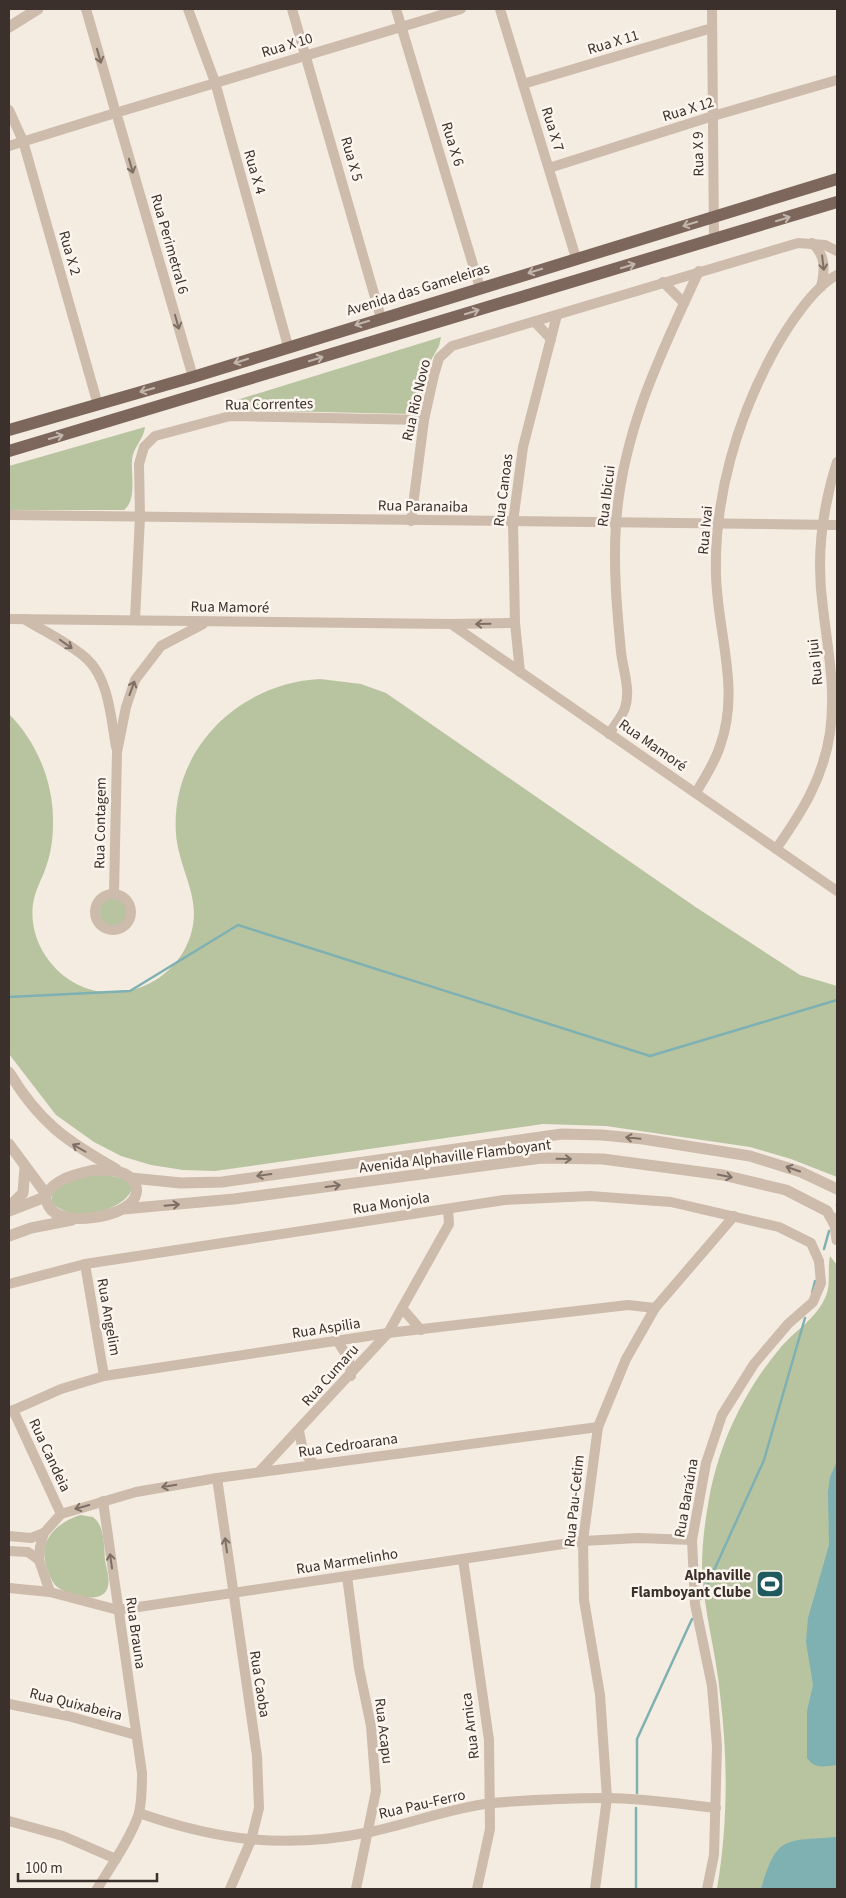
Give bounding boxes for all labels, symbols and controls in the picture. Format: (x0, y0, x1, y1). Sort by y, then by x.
street label: Rua X 11 (585, 25, 641, 60)
street label: Rua X 10 (259, 28, 315, 63)
one-way arrow (95, 47, 105, 63)
street label: Rua X 12 (660, 92, 716, 127)
street label: Rua X 7 (536, 104, 569, 154)
street label: Rua X 6 (436, 119, 469, 169)
street label: Rua X 9 (688, 131, 709, 177)
street label: Rua X 5 (335, 134, 368, 184)
street label: Rua X 4 (238, 147, 271, 197)
one-way arrow (127, 158, 137, 174)
street label: Rua Perimetral 6 (145, 192, 194, 297)
one-way arrow (775, 213, 791, 223)
one-way arrow (682, 219, 698, 229)
street label: Rua X 2 (53, 228, 86, 278)
one-way arrow (818, 255, 828, 271)
street label: Avenida das Gameleiras (344, 258, 492, 321)
one-way arrow (619, 260, 635, 270)
one-way arrow (527, 266, 543, 276)
one-way arrow (464, 307, 480, 317)
one-way arrow (173, 314, 183, 330)
one-way arrow (355, 319, 371, 329)
one-way arrow (308, 353, 324, 363)
one-way arrow (234, 357, 250, 366)
street label: Rua Rio Novo (397, 357, 436, 443)
one-way arrow (139, 386, 155, 396)
street label: Rua Correntes (225, 393, 313, 416)
one-way arrow (47, 431, 63, 441)
street label: Rua Canoas (489, 452, 518, 528)
street label: Rua Ibicui (592, 464, 621, 528)
street label: Rua Paranaiba (378, 495, 468, 518)
street label: Rua Ivai (693, 505, 718, 555)
street label: Rua Mamoré (190, 596, 270, 619)
one-way arrow (475, 619, 492, 629)
street label: Rua Ijui (803, 638, 828, 686)
one-way arrow (59, 639, 73, 649)
one-way arrow (128, 680, 138, 696)
street label: Rua Mamoré (614, 714, 691, 777)
street label: Rua Contagem (89, 777, 112, 869)
one-way arrow (626, 1133, 642, 1143)
street label: Avenida Alphaville Flamboyant (358, 1134, 552, 1179)
one-way arrow (72, 1143, 87, 1153)
one-way arrow (555, 1154, 571, 1163)
one-way arrow (785, 1164, 801, 1173)
one-way arrow (256, 1171, 272, 1181)
one-way arrow (717, 1172, 733, 1181)
one-way arrow (325, 1180, 341, 1190)
street label: Rua Monjola (351, 1187, 431, 1220)
one-way arrow (163, 1200, 179, 1210)
street label: Rua Angelim (91, 1277, 126, 1357)
street label: Rua Aspilia (290, 1313, 362, 1344)
street label: Rua Cumaru (297, 1340, 364, 1411)
street label: Rua Candeia (23, 1415, 76, 1495)
street label: Rua Cedroarana (297, 1428, 399, 1463)
street label: Rua Pau-Cetim (559, 1454, 590, 1548)
street label: Rua Baraúna (669, 1457, 704, 1539)
one-way arrow (161, 1482, 177, 1492)
one-way arrow (74, 1503, 90, 1513)
one-way arrow (221, 1537, 231, 1553)
street label: Rua Marmelinho (295, 1543, 399, 1580)
one-way arrow (106, 1554, 116, 1570)
place label: Alphaville Flamboyant Clube (631, 1565, 751, 1603)
sports icon: Alphaville Flamboyant Clube (755, 1569, 785, 1599)
street label: Rua Brauna (120, 1596, 151, 1670)
street label: Rua Caoba (244, 1649, 275, 1719)
street label: Rua Quixabeira (27, 1683, 125, 1726)
street label: Rua Arnica (456, 1692, 485, 1760)
street label: Rua Acapu (369, 1697, 398, 1765)
street label: Rua Pau-Ferro (377, 1784, 468, 1825)
scale bar (18, 1850, 156, 1882)
text: 100 m (25, 1858, 63, 1879)

